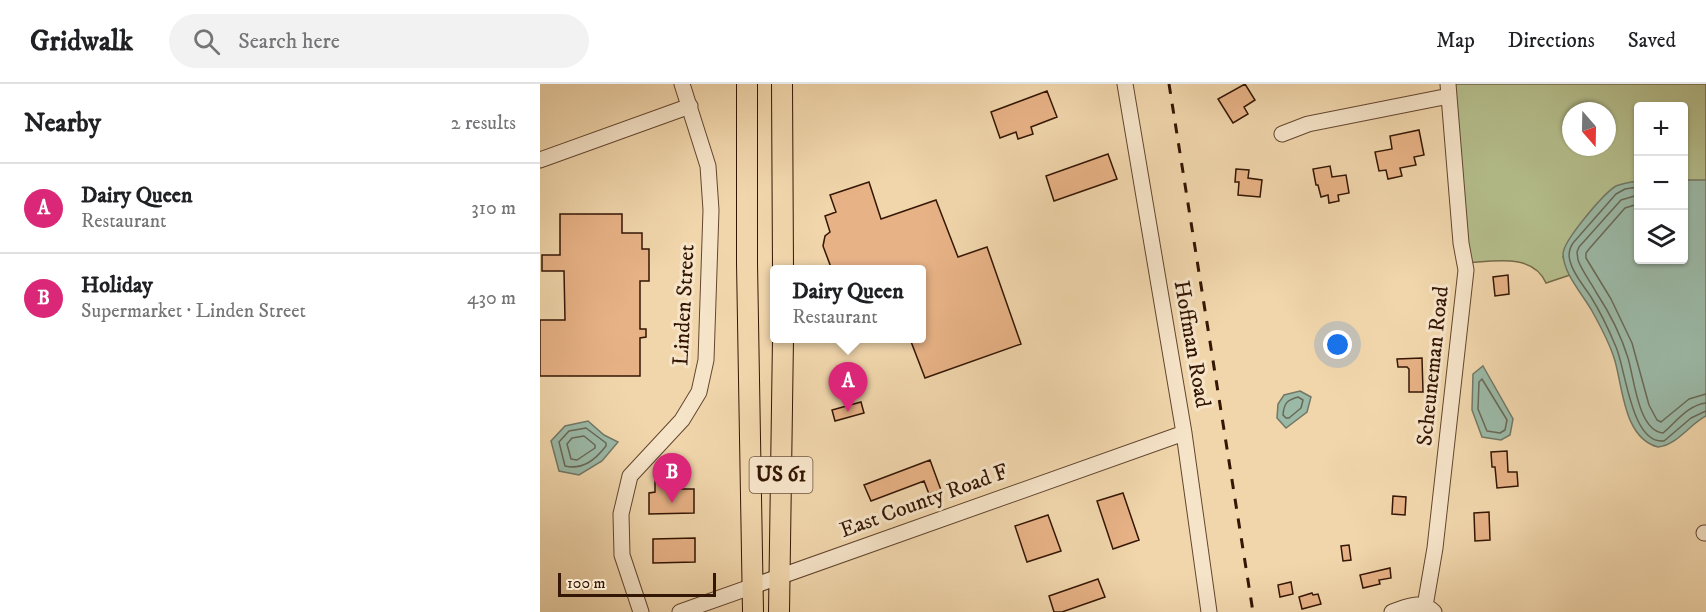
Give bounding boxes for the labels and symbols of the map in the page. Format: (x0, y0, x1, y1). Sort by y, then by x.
north arrow (1562, 102, 1616, 156)
street label: Linden Street (667, 244, 701, 366)
street label: Hoffman Road (1168, 278, 1216, 410)
street label: Scheuneman Road (1411, 285, 1455, 447)
your location (1323, 330, 1352, 359)
pin: A (828, 362, 868, 412)
pin: B (652, 454, 692, 503)
road number: US 61 (750, 457, 812, 493)
street label: East County Road F (836, 458, 1012, 544)
scale bar (558, 570, 716, 598)

